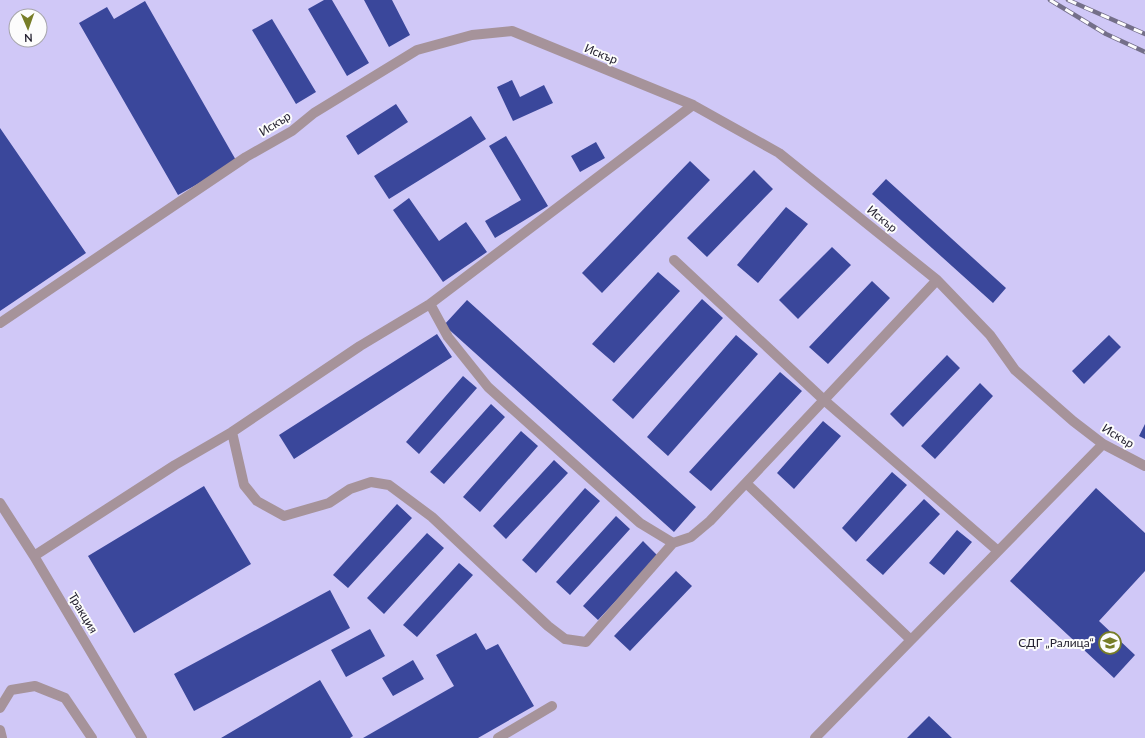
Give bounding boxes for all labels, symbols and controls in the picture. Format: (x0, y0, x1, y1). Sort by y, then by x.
north arrow (8, 8, 48, 48)
text: N (24, 32, 33, 45)
street label: Искър (582, 40, 620, 67)
street label: Искър (256, 108, 294, 139)
street label: Искър (864, 202, 901, 236)
street label: Искър (1100, 420, 1137, 451)
street label: Тракция (65, 590, 101, 636)
school or university icon: СДГ „Ралица“ (1097, 630, 1123, 656)
place label: СДГ „Ралица“ (1018, 635, 1094, 650)

